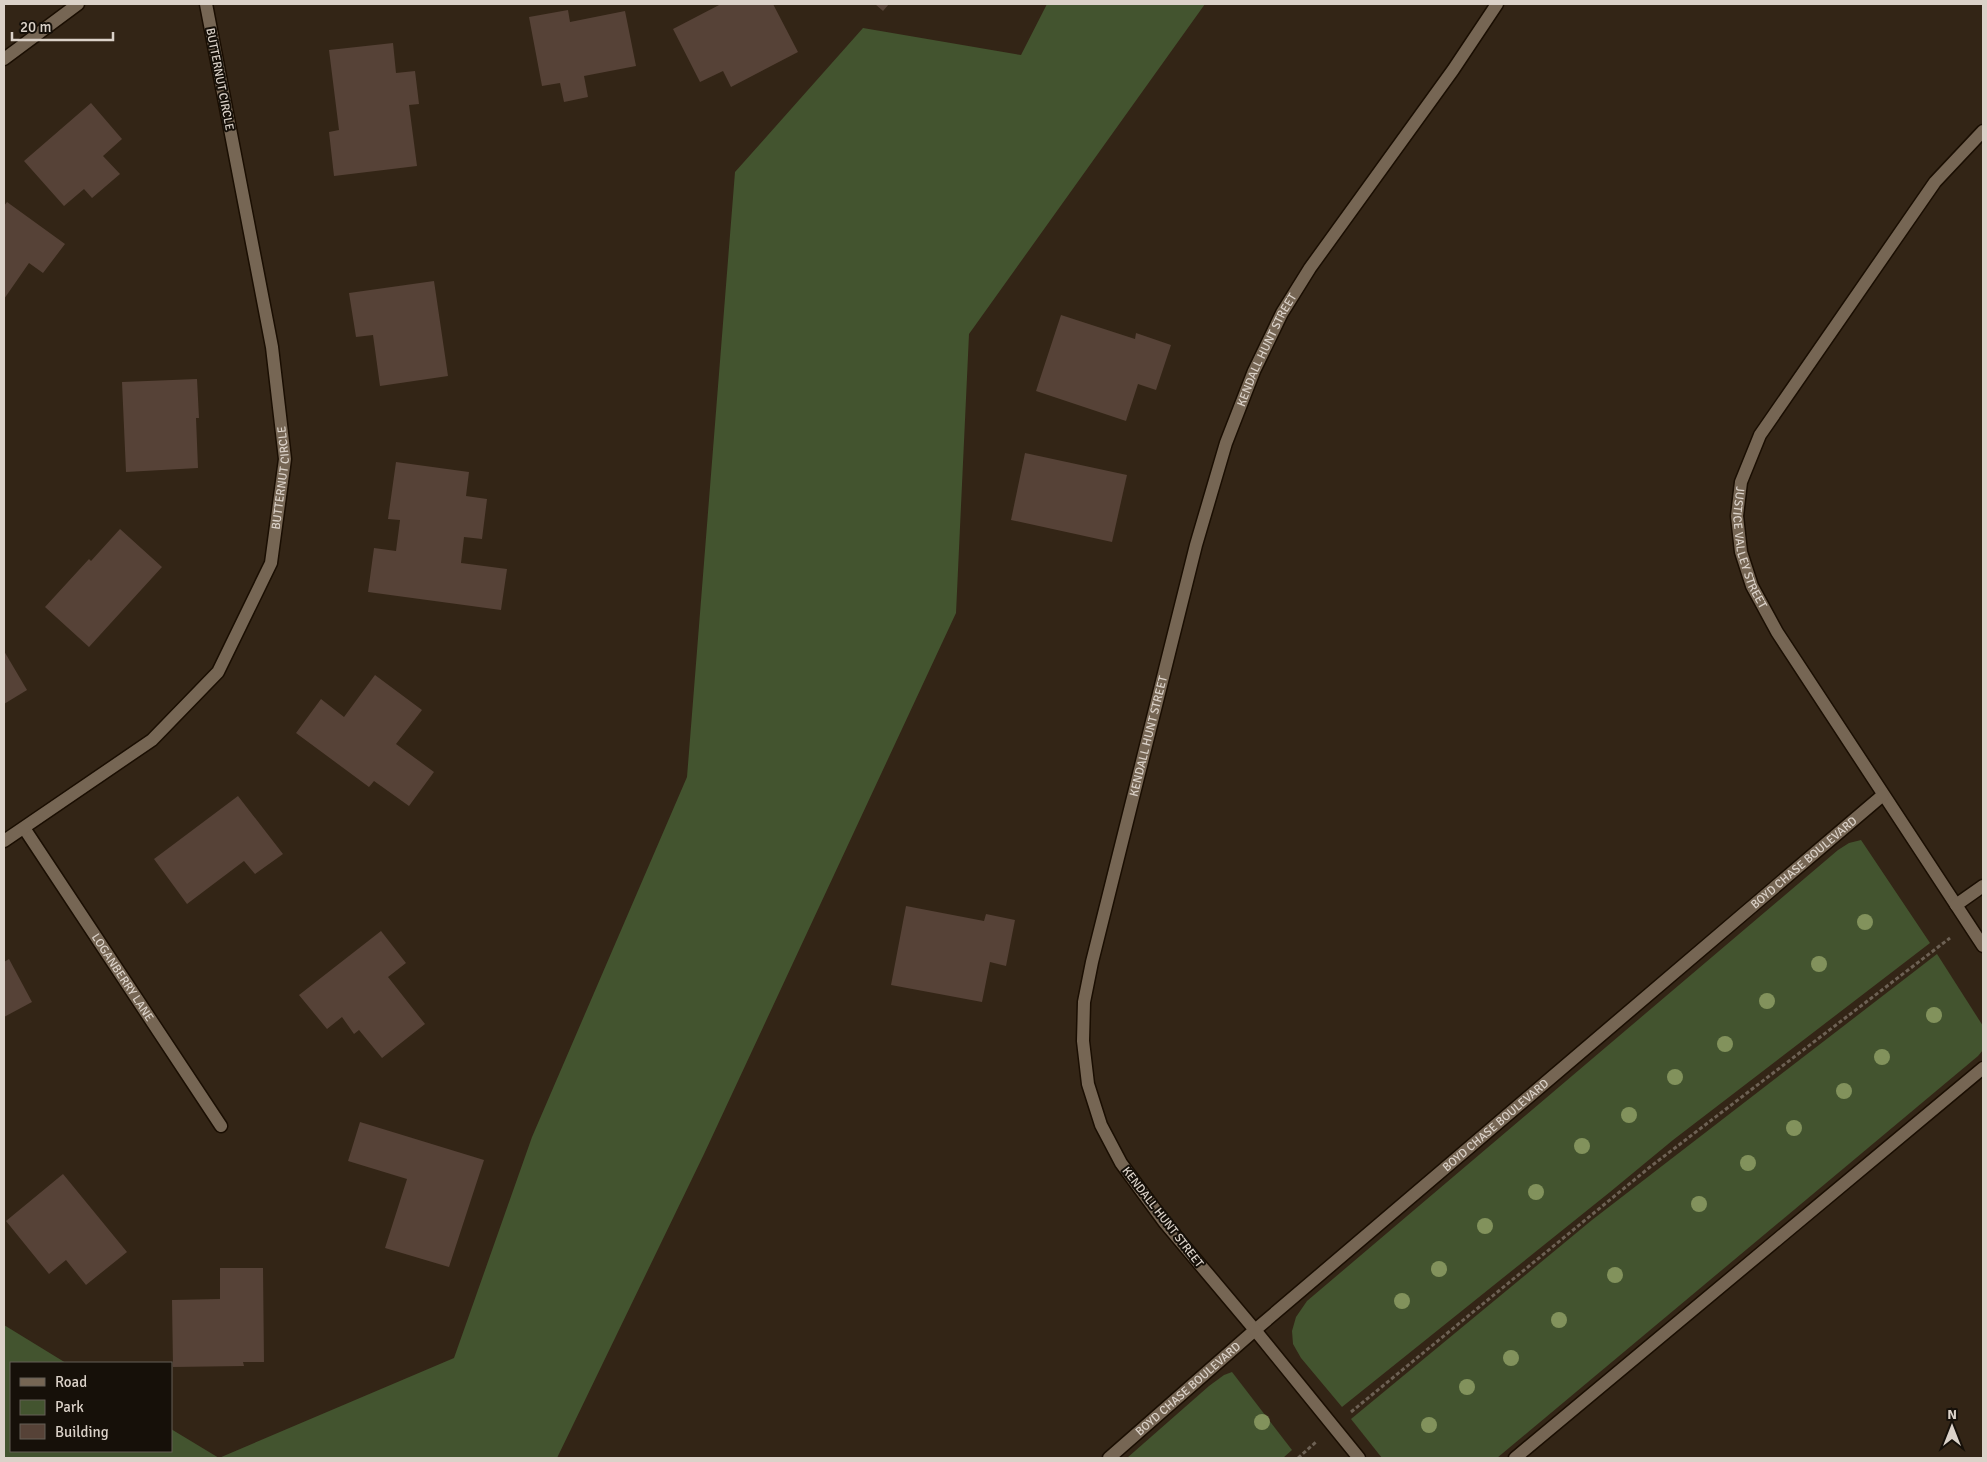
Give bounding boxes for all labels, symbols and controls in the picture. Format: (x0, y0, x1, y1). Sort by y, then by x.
scale bar (12, 10, 114, 42)
text: 20 m (20, 18, 51, 36)
street label: BUTTERNUT CIRCLE (202, 27, 237, 132)
street label: KENDALL HUNT STREET (1234, 291, 1300, 409)
street label: BUTTERNUT CIRCLE (269, 425, 293, 531)
street label: JUSTICE VALLEY STREET (1729, 486, 1770, 612)
street label: KENDALL HUNT STREET (1127, 674, 1171, 798)
street label: BOYD CHASE BOULEVARD (1748, 813, 1860, 912)
street label: LOGANBERRY LANE (88, 931, 157, 1025)
street label: BOYD CHASE BOULEVARD (1440, 1076, 1552, 1175)
street label: KENDALL HUNT STREET (1119, 1164, 1207, 1271)
street label: BOYD CHASE BOULEVARD (1133, 1339, 1244, 1439)
legend (10, 1362, 172, 1452)
text: Road (55, 1373, 87, 1391)
text: Park (55, 1398, 84, 1416)
north arrow (1927, 1402, 1977, 1452)
text: N (1947, 1406, 1957, 1423)
text: Building (55, 1423, 109, 1441)

